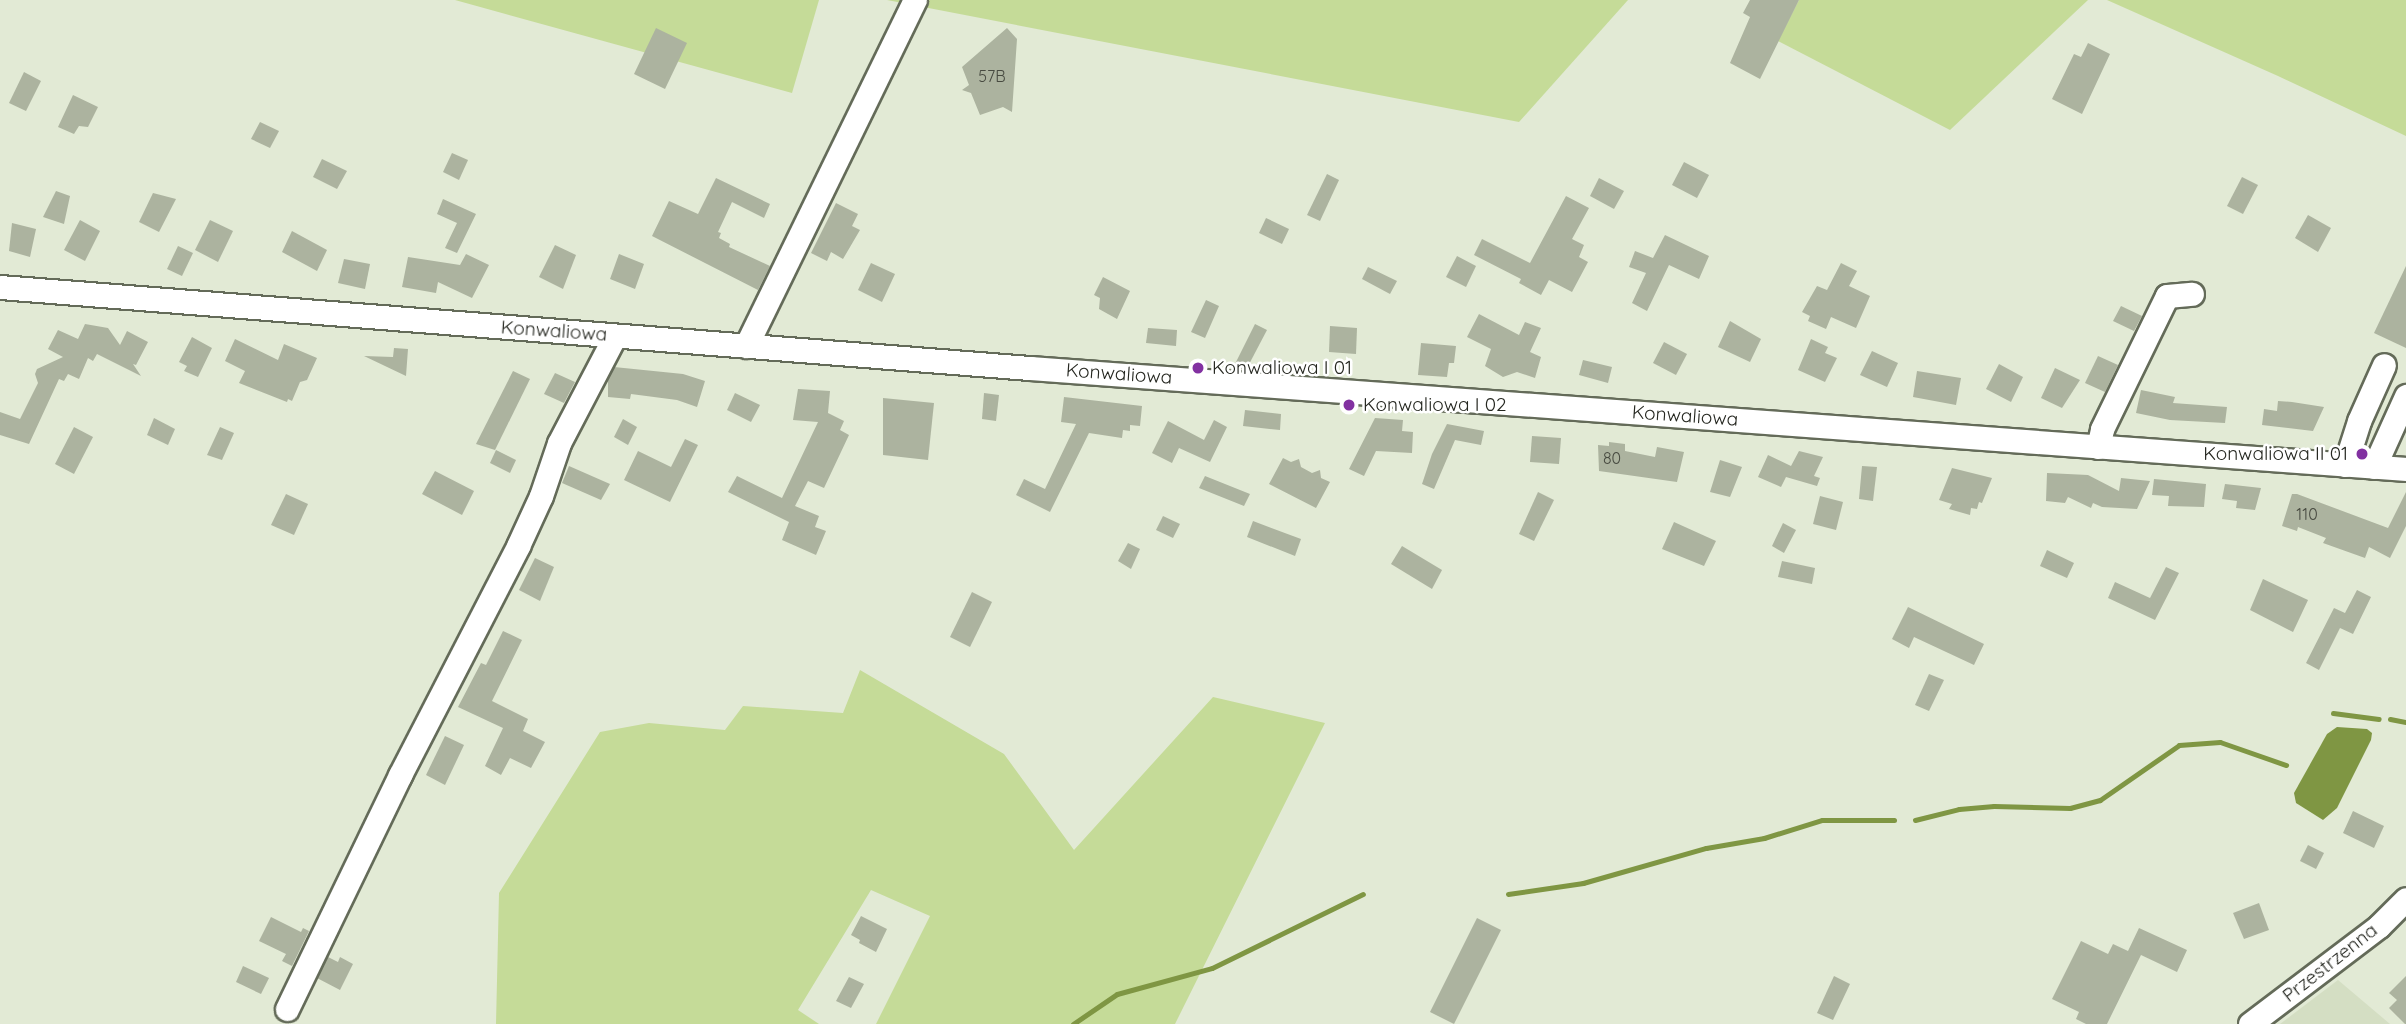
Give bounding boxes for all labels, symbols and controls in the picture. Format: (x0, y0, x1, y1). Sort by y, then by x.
house number: 57B (978, 66, 1006, 86)
street label: Konwaliowa (500, 316, 608, 346)
place label: Konwaliowa I 01 (1212, 357, 1352, 379)
street label: Konwaliowa (1065, 359, 1173, 389)
marker: Konwaliowa I 01 (1190, 360, 1206, 376)
place label: Konwaliowa I 02 (1363, 394, 1507, 416)
marker: Konwaliowa I 02 (1341, 397, 1357, 413)
street label: Konwaliowa (1631, 401, 1739, 431)
place label: Konwaliowa II 01 (2203, 443, 2348, 465)
marker: Konwaliowa II 01 (2354, 446, 2370, 462)
house number: 80 (1603, 448, 1621, 468)
house number: 110 (2296, 504, 2318, 524)
street label: Przestrzenna (2278, 919, 2382, 1007)

